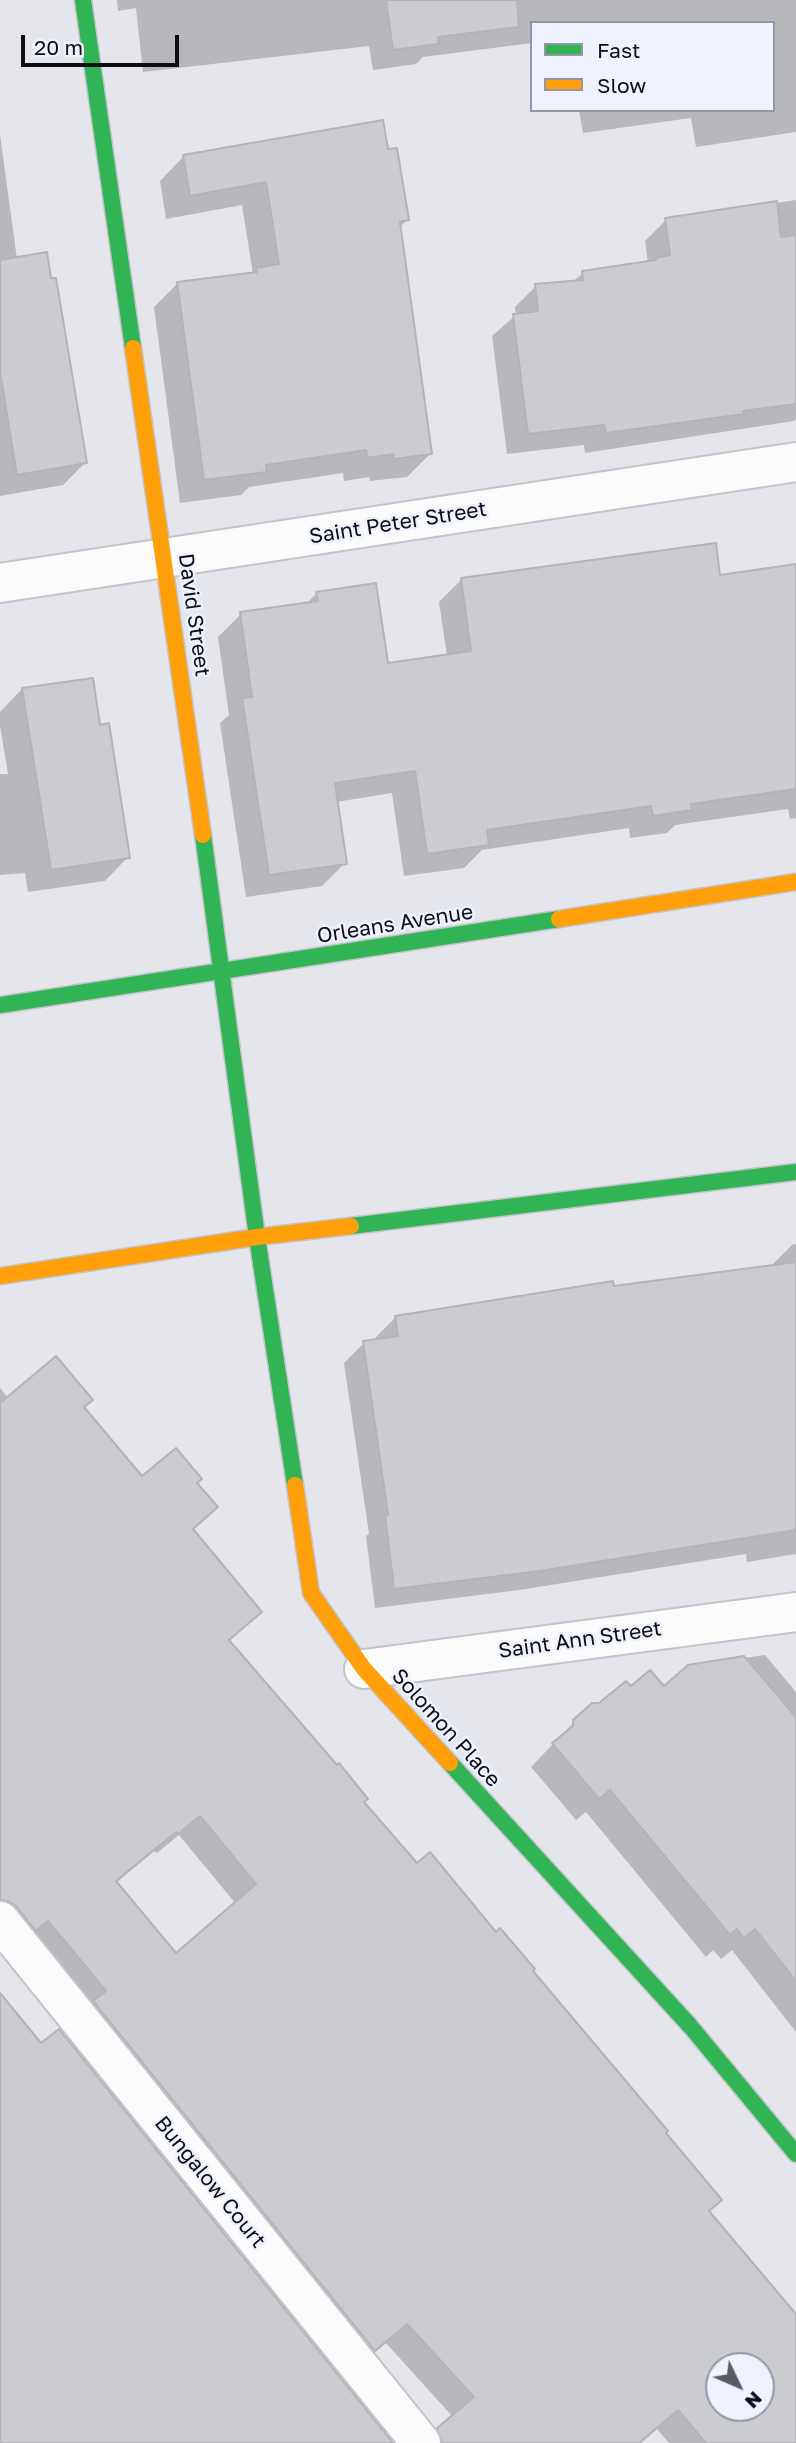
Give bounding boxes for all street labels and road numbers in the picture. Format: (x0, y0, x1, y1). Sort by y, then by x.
street label: Saint Peter Street (308, 497, 488, 549)
street label: David Street (173, 552, 215, 678)
street label: Orleans Avenue (315, 899, 475, 949)
street label: Saint Ann Street (497, 1616, 663, 1664)
street label: Solomon Place (386, 1664, 506, 1792)
street label: Bungalow Court (149, 2111, 271, 2253)

